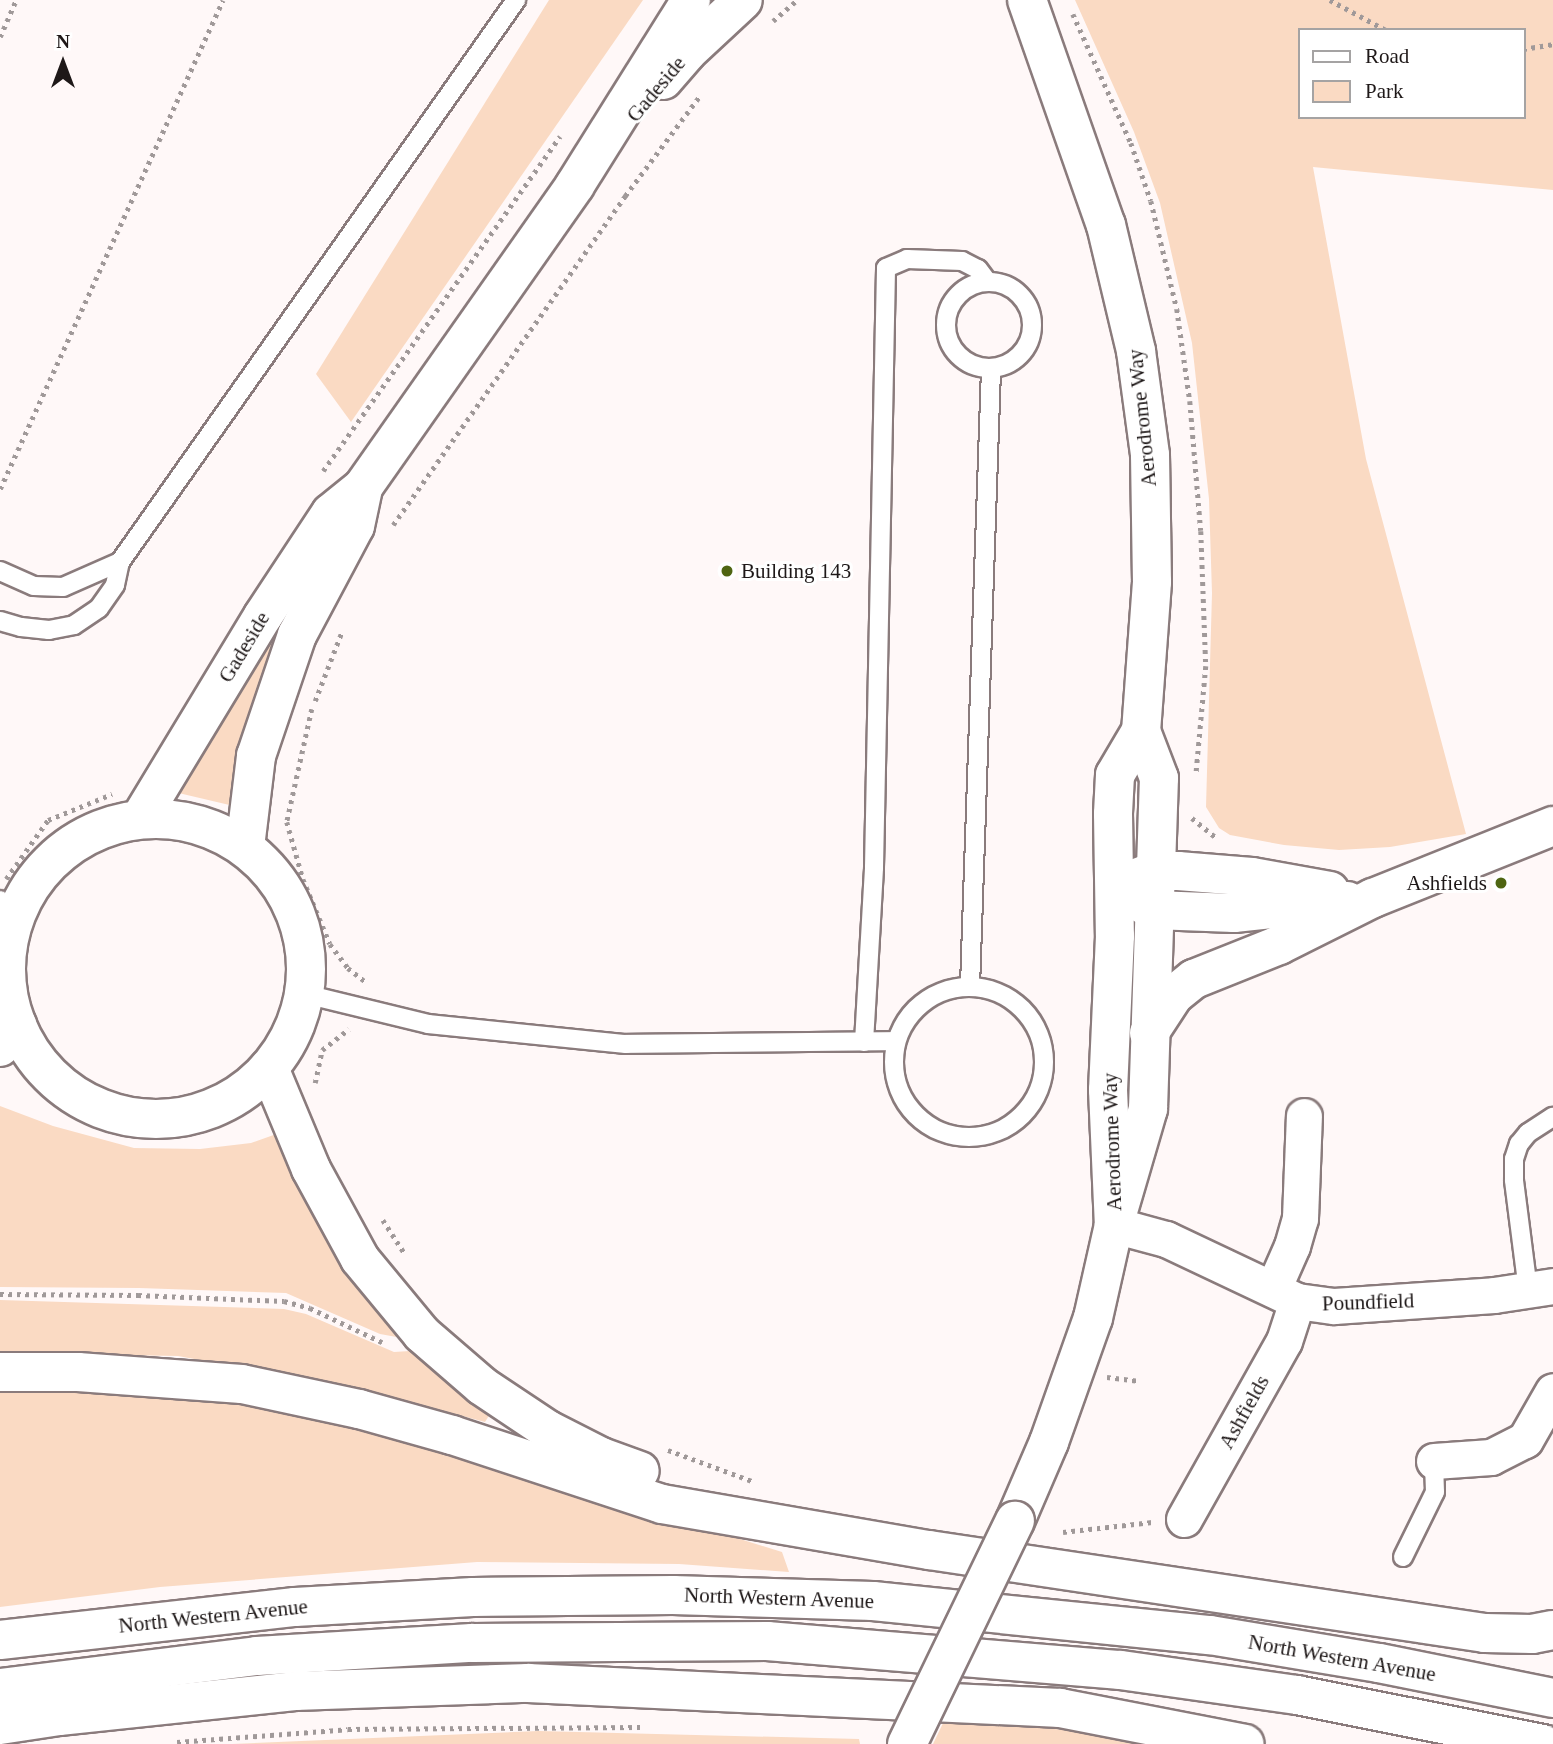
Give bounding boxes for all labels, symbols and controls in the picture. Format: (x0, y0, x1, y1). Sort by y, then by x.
north arrow (28, 28, 98, 98)
legend (1298, 28, 1525, 119)
text: N (56, 31, 70, 52)
text: Road (1365, 44, 1409, 68)
street label: Gadeside (621, 51, 691, 127)
text: Park (1365, 79, 1404, 103)
street label: Aerodrome Way (1122, 348, 1162, 488)
place label: Building 143 (741, 558, 851, 584)
marker: Building 143 (719, 563, 735, 579)
street label: Gadeside (213, 607, 275, 687)
place label: Ashfields (1407, 870, 1487, 896)
marker: Ashfields (1493, 875, 1509, 891)
street label: Aerodrome Way (1097, 1072, 1127, 1212)
street label: Poundfield (1322, 1288, 1414, 1316)
street label: Ashfields (1213, 1371, 1275, 1453)
street label: North Western Avenue (683, 1582, 875, 1614)
street label: North Western Avenue (116, 1593, 310, 1639)
street label: North Western Avenue (1246, 1629, 1438, 1687)

